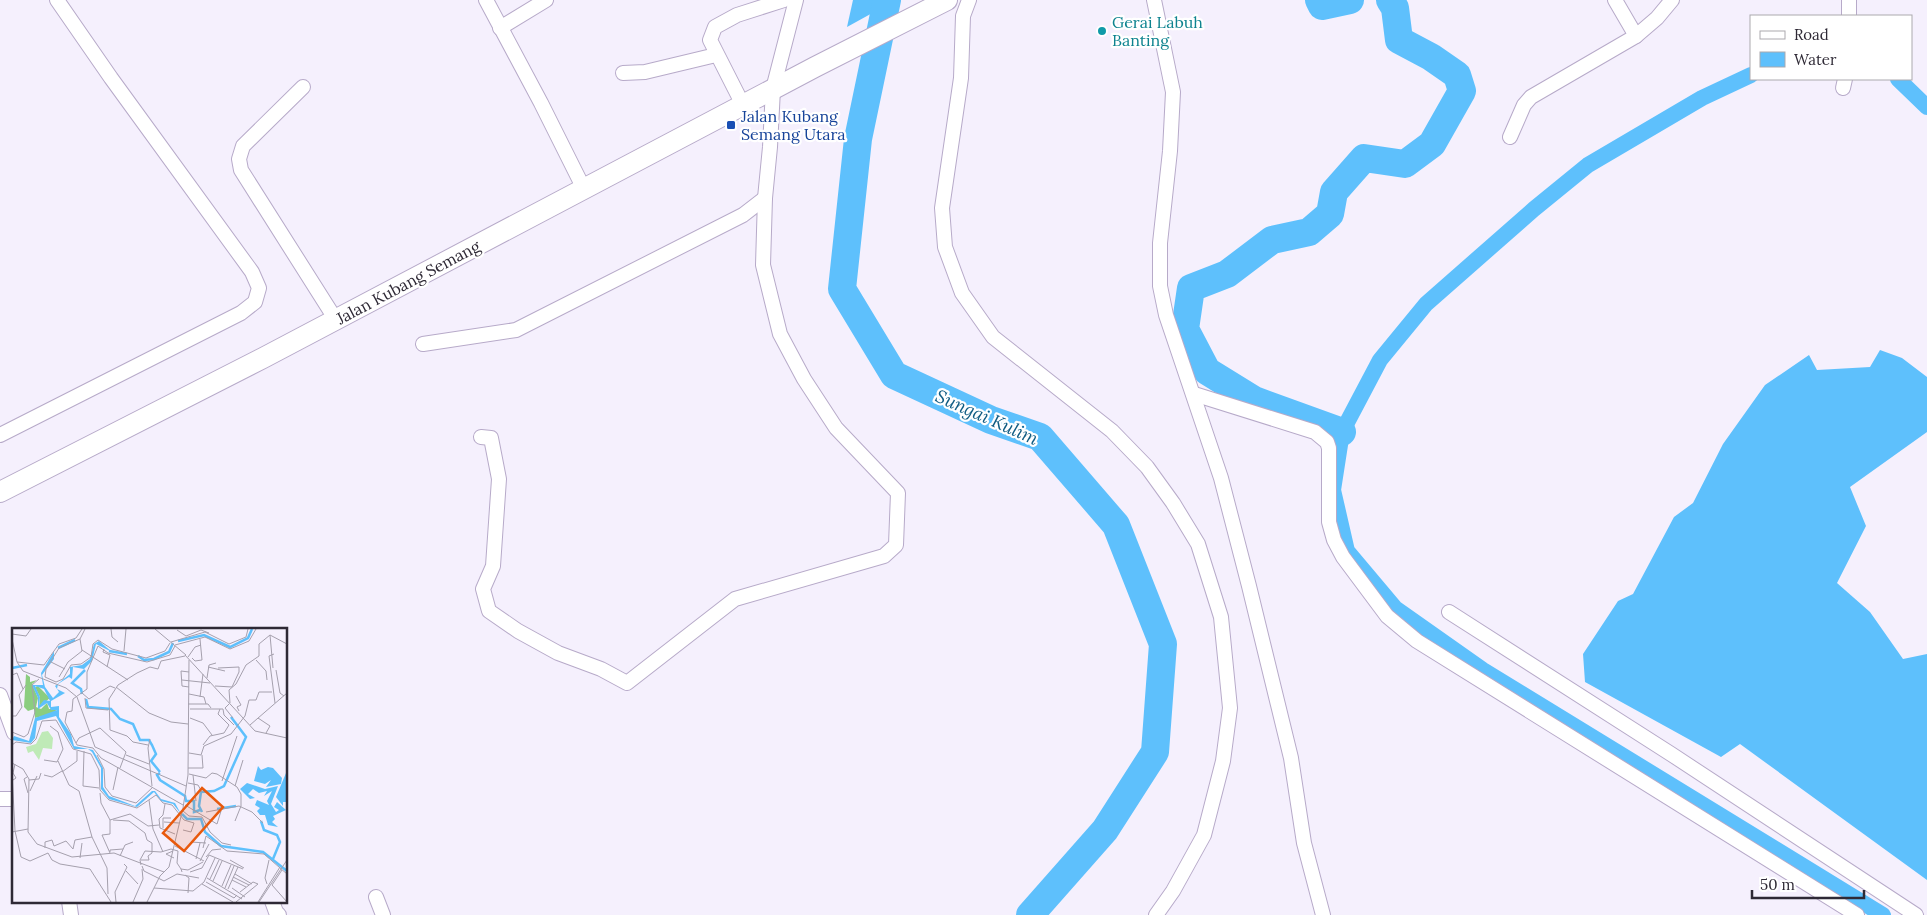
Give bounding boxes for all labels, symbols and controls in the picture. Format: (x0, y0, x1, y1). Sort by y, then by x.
place label: Gerai Labuh Banting (1112, 12, 1203, 50)
legend (1750, 15, 1912, 80)
marker: Gerai Labuh Banting (1096, 25, 1108, 37)
text: Road (1794, 25, 1829, 44)
text: Water (1794, 50, 1837, 69)
place label: Jalan Kubang Semang Utara (740, 106, 846, 144)
marker: Jalan Kubang Semang Utara (725, 119, 737, 131)
street label: Jalan Kubang Semang (332, 235, 484, 329)
water label: Sungai Kulim (932, 384, 1042, 450)
inset map (12, 628, 288, 902)
scale bar (1752, 868, 1864, 900)
text: 50 m (1760, 875, 1795, 894)

